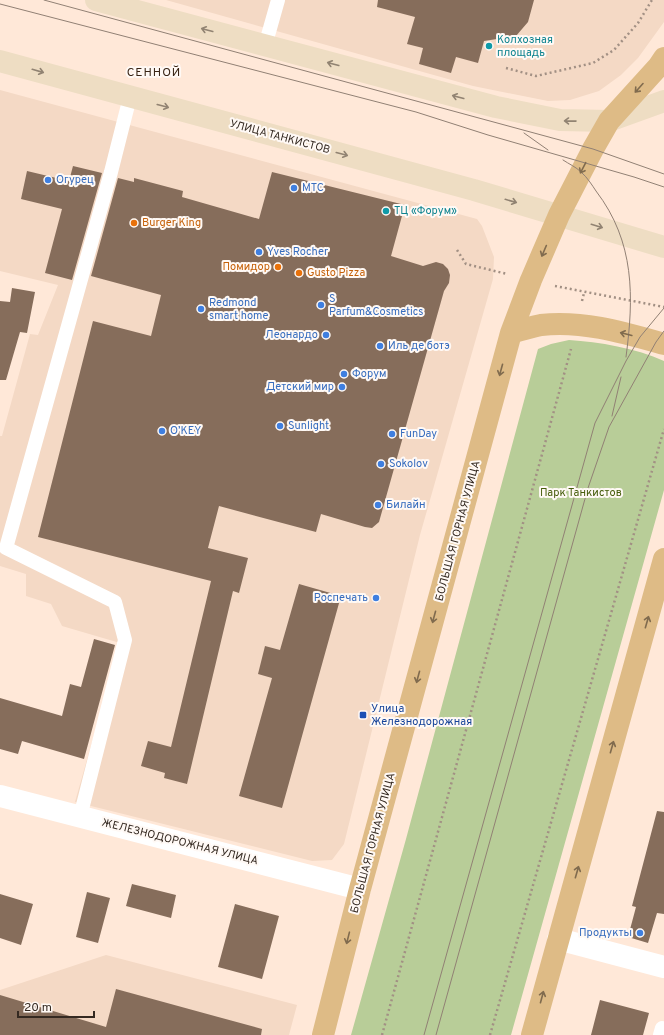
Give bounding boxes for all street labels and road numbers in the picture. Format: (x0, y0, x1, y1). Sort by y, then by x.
street label: УЛИЦА ТАНКИСТОВ (228, 117, 332, 157)
street label: БОЛЬШАЯ ГОРНАЯ УЛИЦА (433, 459, 483, 603)
street label: БОЛЬШАЯ ГОРНАЯ УЛИЦА (348, 771, 398, 915)
street label: ЖЕЛЕЗНОДОРОЖНАЯ УЛИЦА (100, 816, 260, 868)

